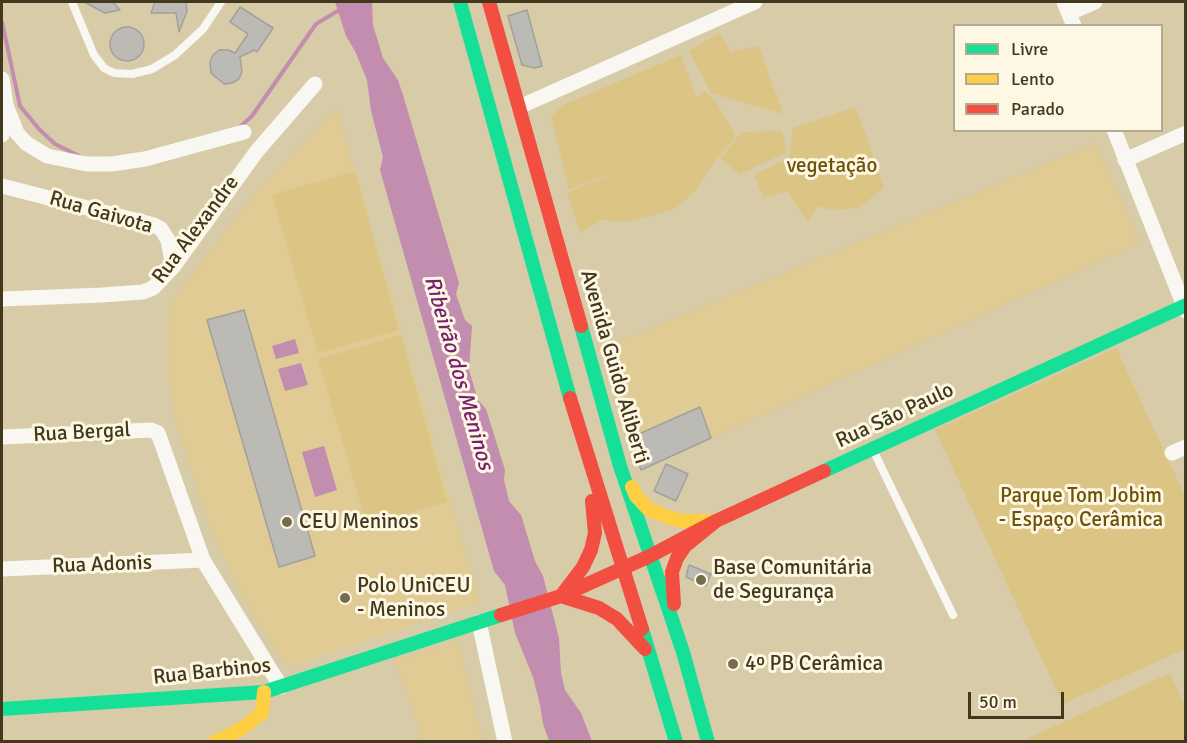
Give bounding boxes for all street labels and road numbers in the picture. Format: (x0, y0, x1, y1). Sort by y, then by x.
street label: Rua Alexandre (147, 171, 245, 289)
street label: Rua Gaivota (46, 186, 156, 240)
street label: Avenida Guido Aliberti (574, 267, 654, 467)
street label: Rua São Paulo (832, 378, 958, 454)
street label: Rua Bergal (33, 418, 131, 448)
street label: Rua Adonis (52, 551, 152, 579)
street label: Rua Barbinos (152, 653, 272, 691)

